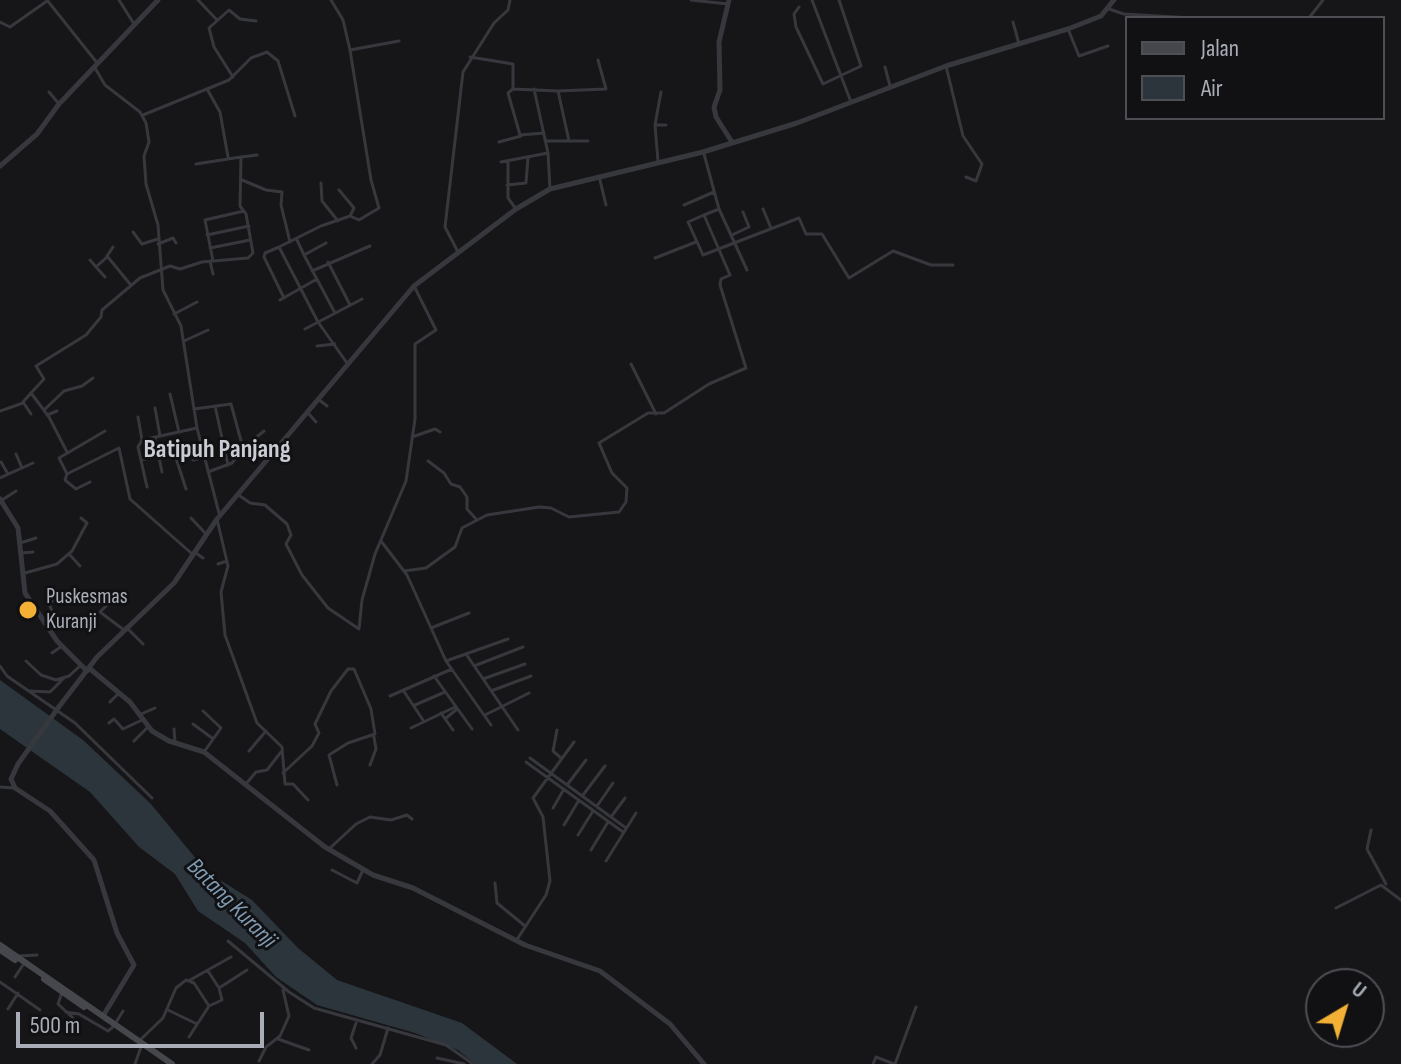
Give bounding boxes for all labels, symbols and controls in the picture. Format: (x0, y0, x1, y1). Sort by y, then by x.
legend (1125, 16, 1385, 120)
text: Jalan (1201, 34, 1239, 63)
text: Air (1201, 74, 1223, 103)
district label: Batipuh Panjang (143, 434, 291, 466)
place label: Puskesmas Kuranji (46, 584, 128, 636)
marker: Puskesmas Kuranji (17, 599, 39, 621)
water label: Batang Kuranji (180, 853, 282, 955)
north arrow (1305, 968, 1385, 1048)
text: U (1346, 976, 1372, 1004)
scale bar (20, 996, 268, 1046)
text: 500 m (30, 1011, 80, 1040)

